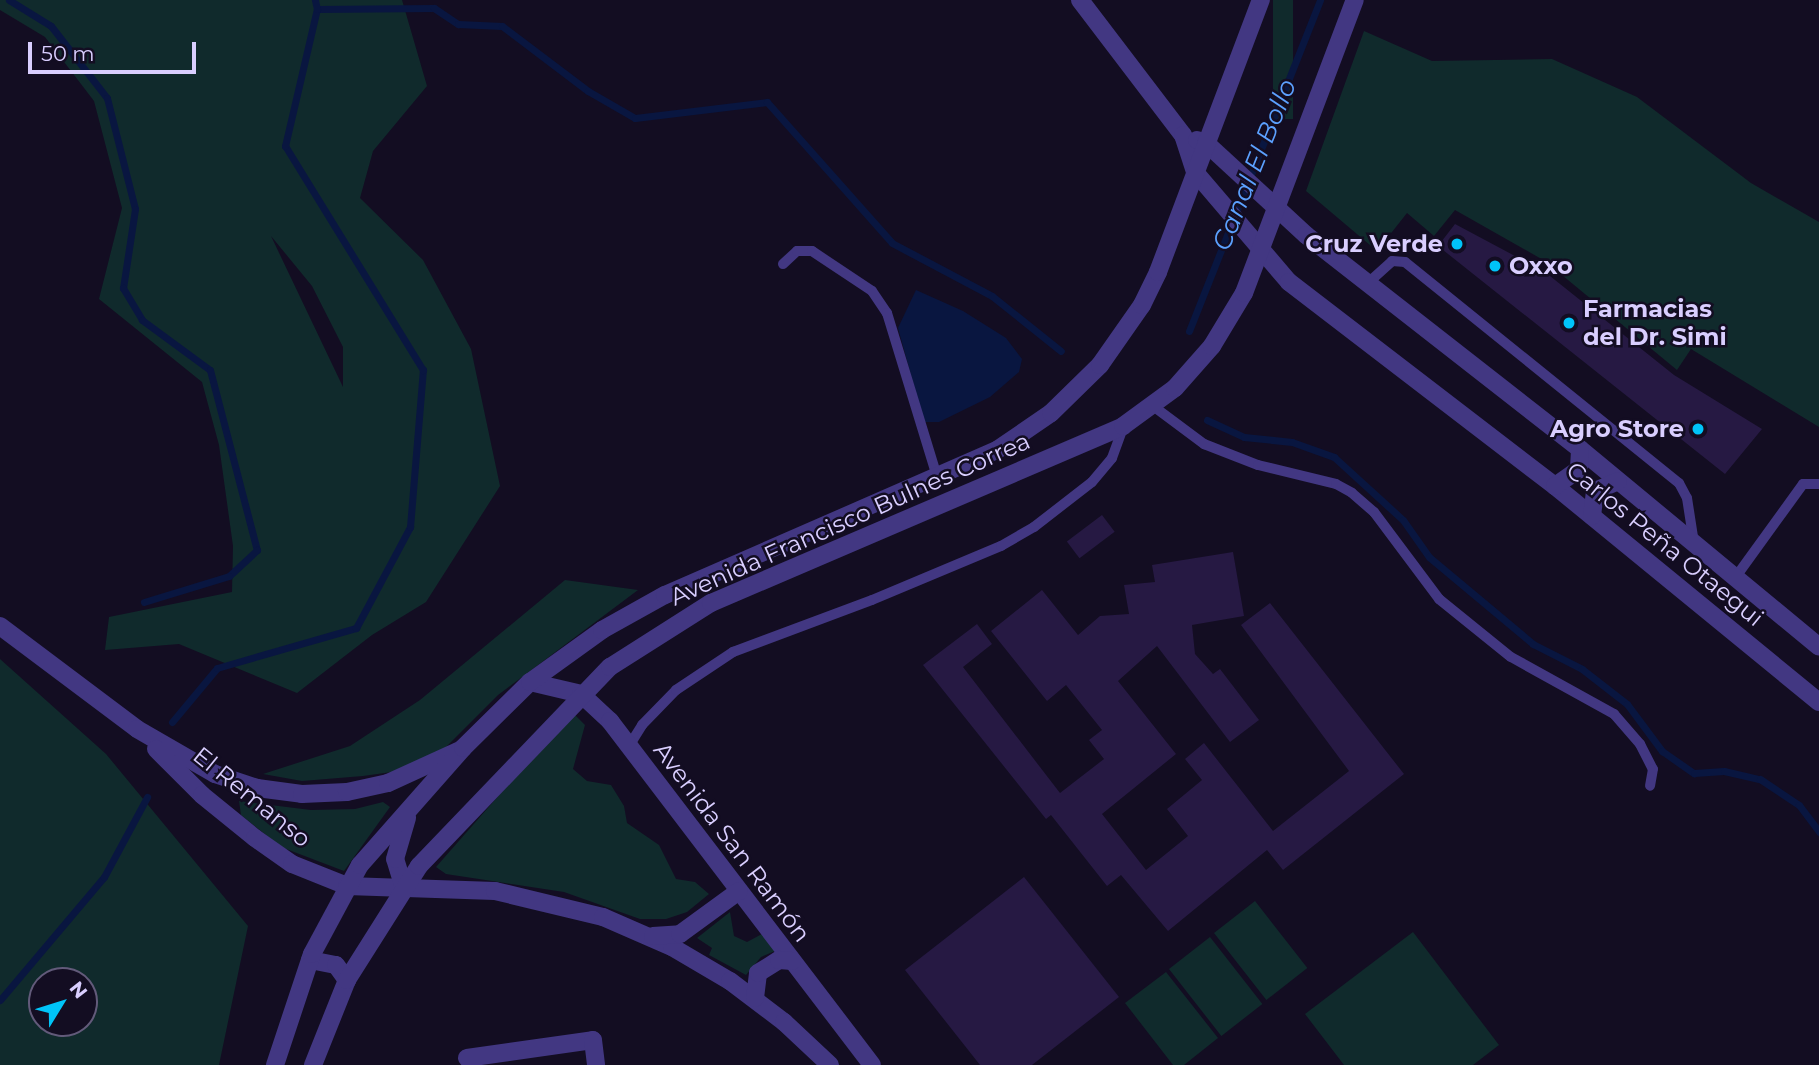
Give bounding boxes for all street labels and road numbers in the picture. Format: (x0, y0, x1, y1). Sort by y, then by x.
street label: Avenida Francisco Bulnes Correa (665, 426, 1035, 612)
street label: Carlos Peña Otaegui (1561, 456, 1769, 632)
street label: Avenida San Ramón (647, 736, 817, 948)
street label: El Remanso (187, 741, 317, 853)

